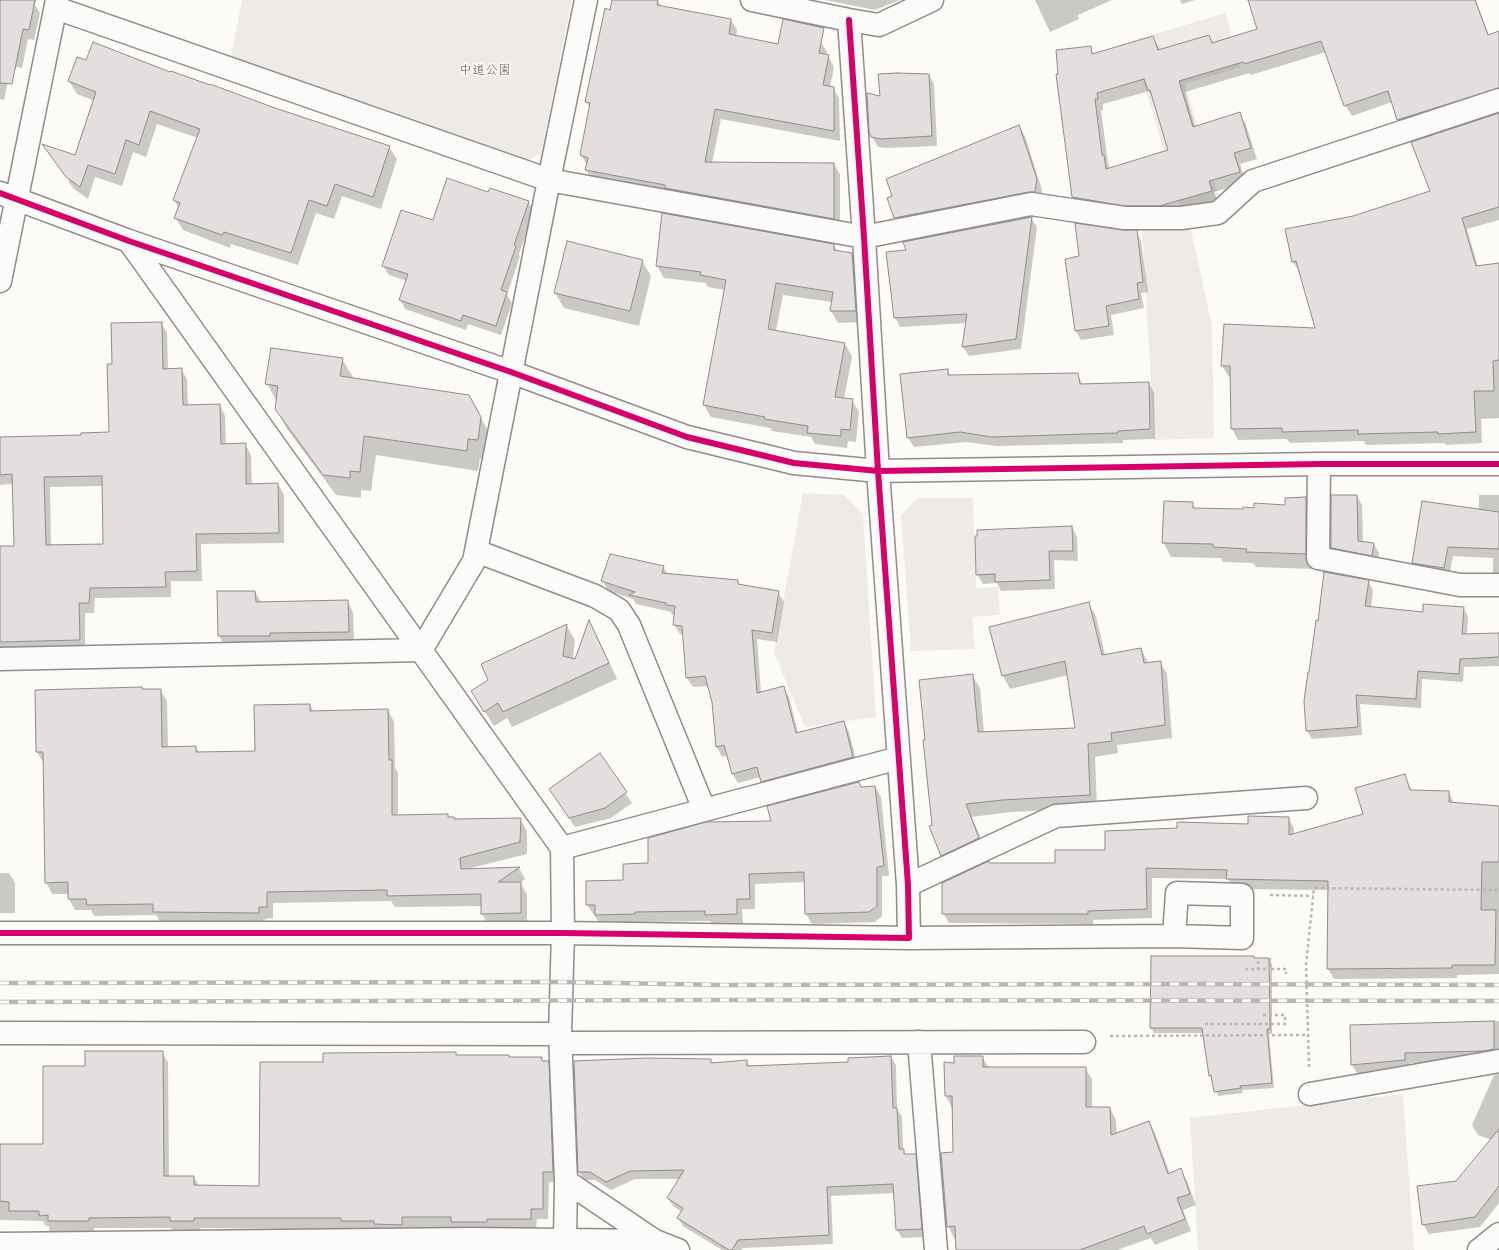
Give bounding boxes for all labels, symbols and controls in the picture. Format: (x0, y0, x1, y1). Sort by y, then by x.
park label: 中道公園 (459, 63, 511, 79)

